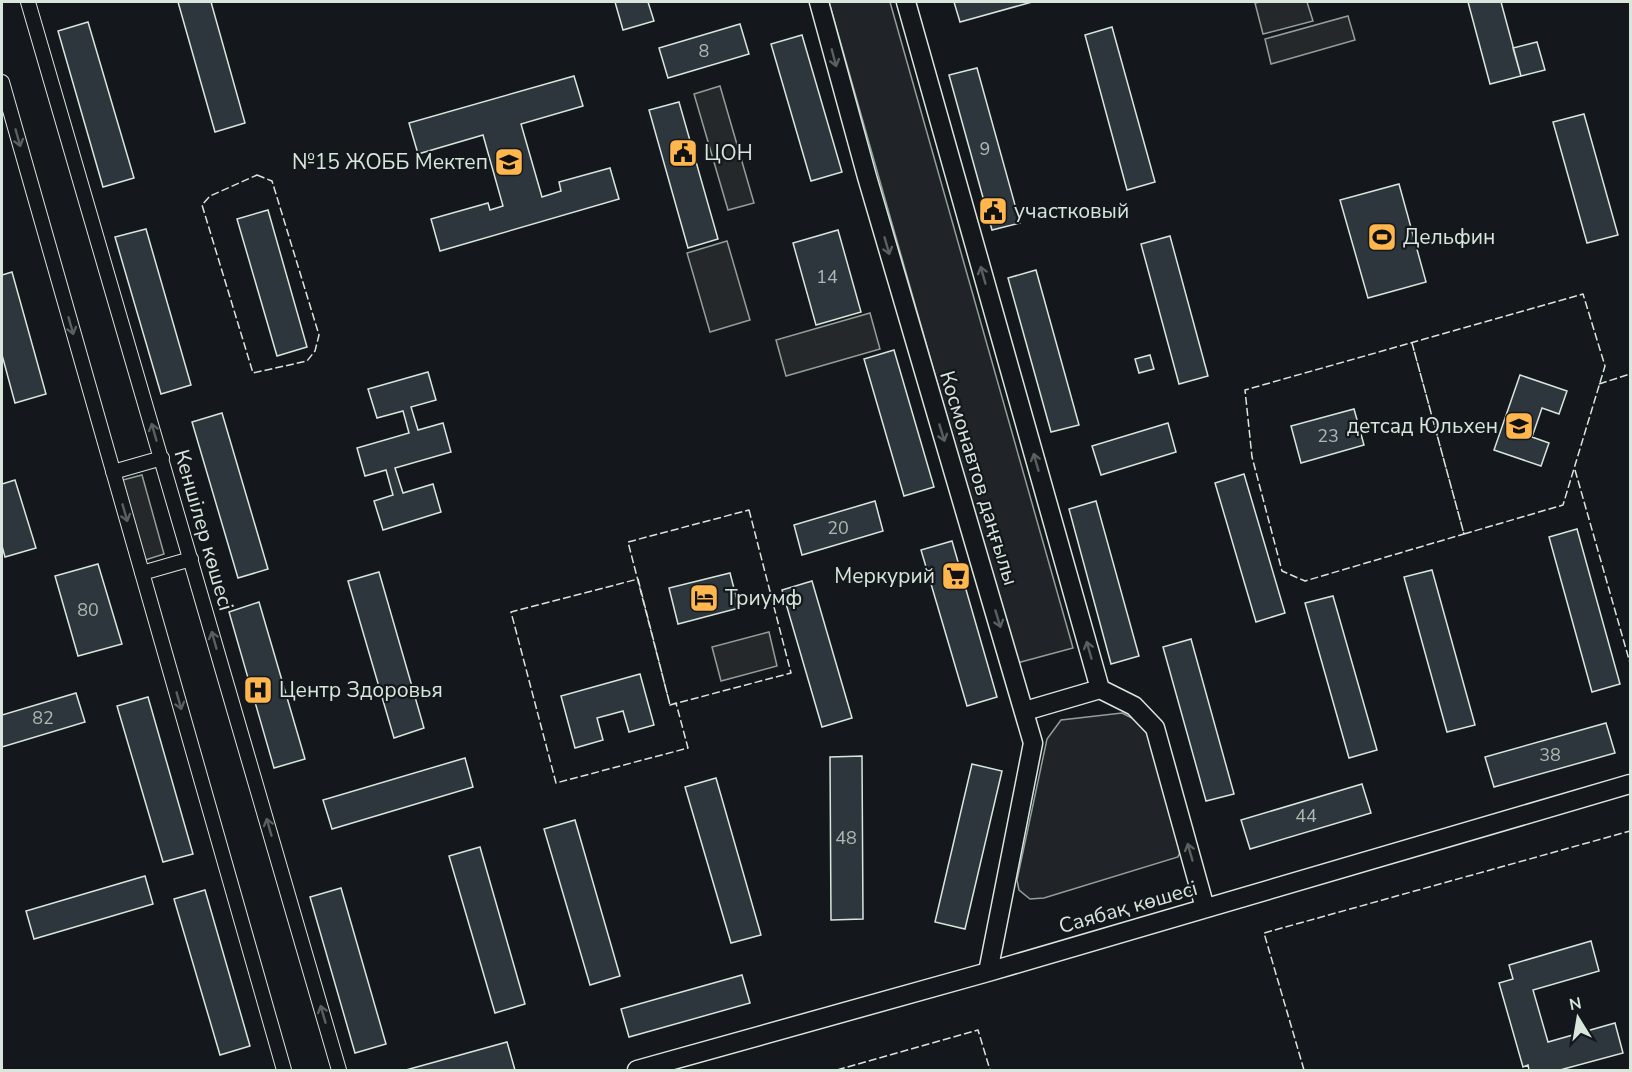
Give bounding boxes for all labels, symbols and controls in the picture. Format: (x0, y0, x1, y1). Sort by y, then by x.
house number: 8 (699, 39, 709, 63)
one-way arrow (829, 48, 840, 67)
one-way arrow (12, 129, 24, 148)
public building icon: ЦОН (667, 137, 699, 169)
house number: 9 (980, 137, 990, 161)
place label: ЦОН (704, 139, 753, 167)
school or university icon: №15 ЖОББ Мектеп (493, 146, 525, 178)
place label: №15 ЖОББ Мектеп (292, 148, 488, 176)
public building icon: участковый (977, 195, 1009, 227)
place label: участковый (1014, 197, 1129, 225)
sports icon: Дельфин (1366, 221, 1398, 253)
place label: Дельфин (1403, 223, 1495, 251)
one-way arrow (882, 236, 893, 255)
house number: 14 (816, 265, 838, 289)
one-way arrow (977, 266, 989, 285)
one-way arrow (66, 316, 77, 335)
street label: Космонавтов даңғылы (933, 367, 1025, 589)
school or university icon: детсад Юльхен (1503, 410, 1535, 442)
place label: детсад Юльхен (1347, 412, 1498, 440)
one-way arrow (148, 423, 159, 442)
one-way arrow (937, 423, 948, 442)
house number: 23 (1317, 424, 1339, 448)
street label: Кеншілер көшесі (168, 446, 240, 614)
one-way arrow (1030, 453, 1042, 472)
one-way arrow (120, 504, 131, 523)
house number: 20 (827, 516, 849, 540)
supermarket icon: Меркурий (940, 560, 972, 592)
place label: Меркурий (834, 562, 935, 590)
hotel icon: Триумф (688, 582, 720, 614)
place label: Триумф (725, 584, 802, 612)
house number: 80 (77, 598, 99, 622)
one-way arrow (993, 609, 1004, 628)
one-way arrow (208, 631, 219, 650)
one-way arrow (1083, 641, 1095, 660)
hospital icon: Центр Здоровья (242, 674, 274, 706)
place label: Центр Здоровья (279, 676, 443, 704)
one-way arrow (174, 691, 185, 710)
house number: 82 (32, 706, 54, 730)
house number: 38 (1539, 743, 1561, 767)
house number: 44 (1295, 804, 1317, 828)
one-way arrow (263, 818, 274, 837)
house number: 48 (835, 826, 857, 850)
one-way arrow (1183, 843, 1195, 862)
street label: Саябақ көшесі (1055, 874, 1201, 940)
north arrow (1548, 988, 1608, 1048)
text: N (1567, 992, 1583, 1016)
one-way arrow (316, 1005, 328, 1024)

